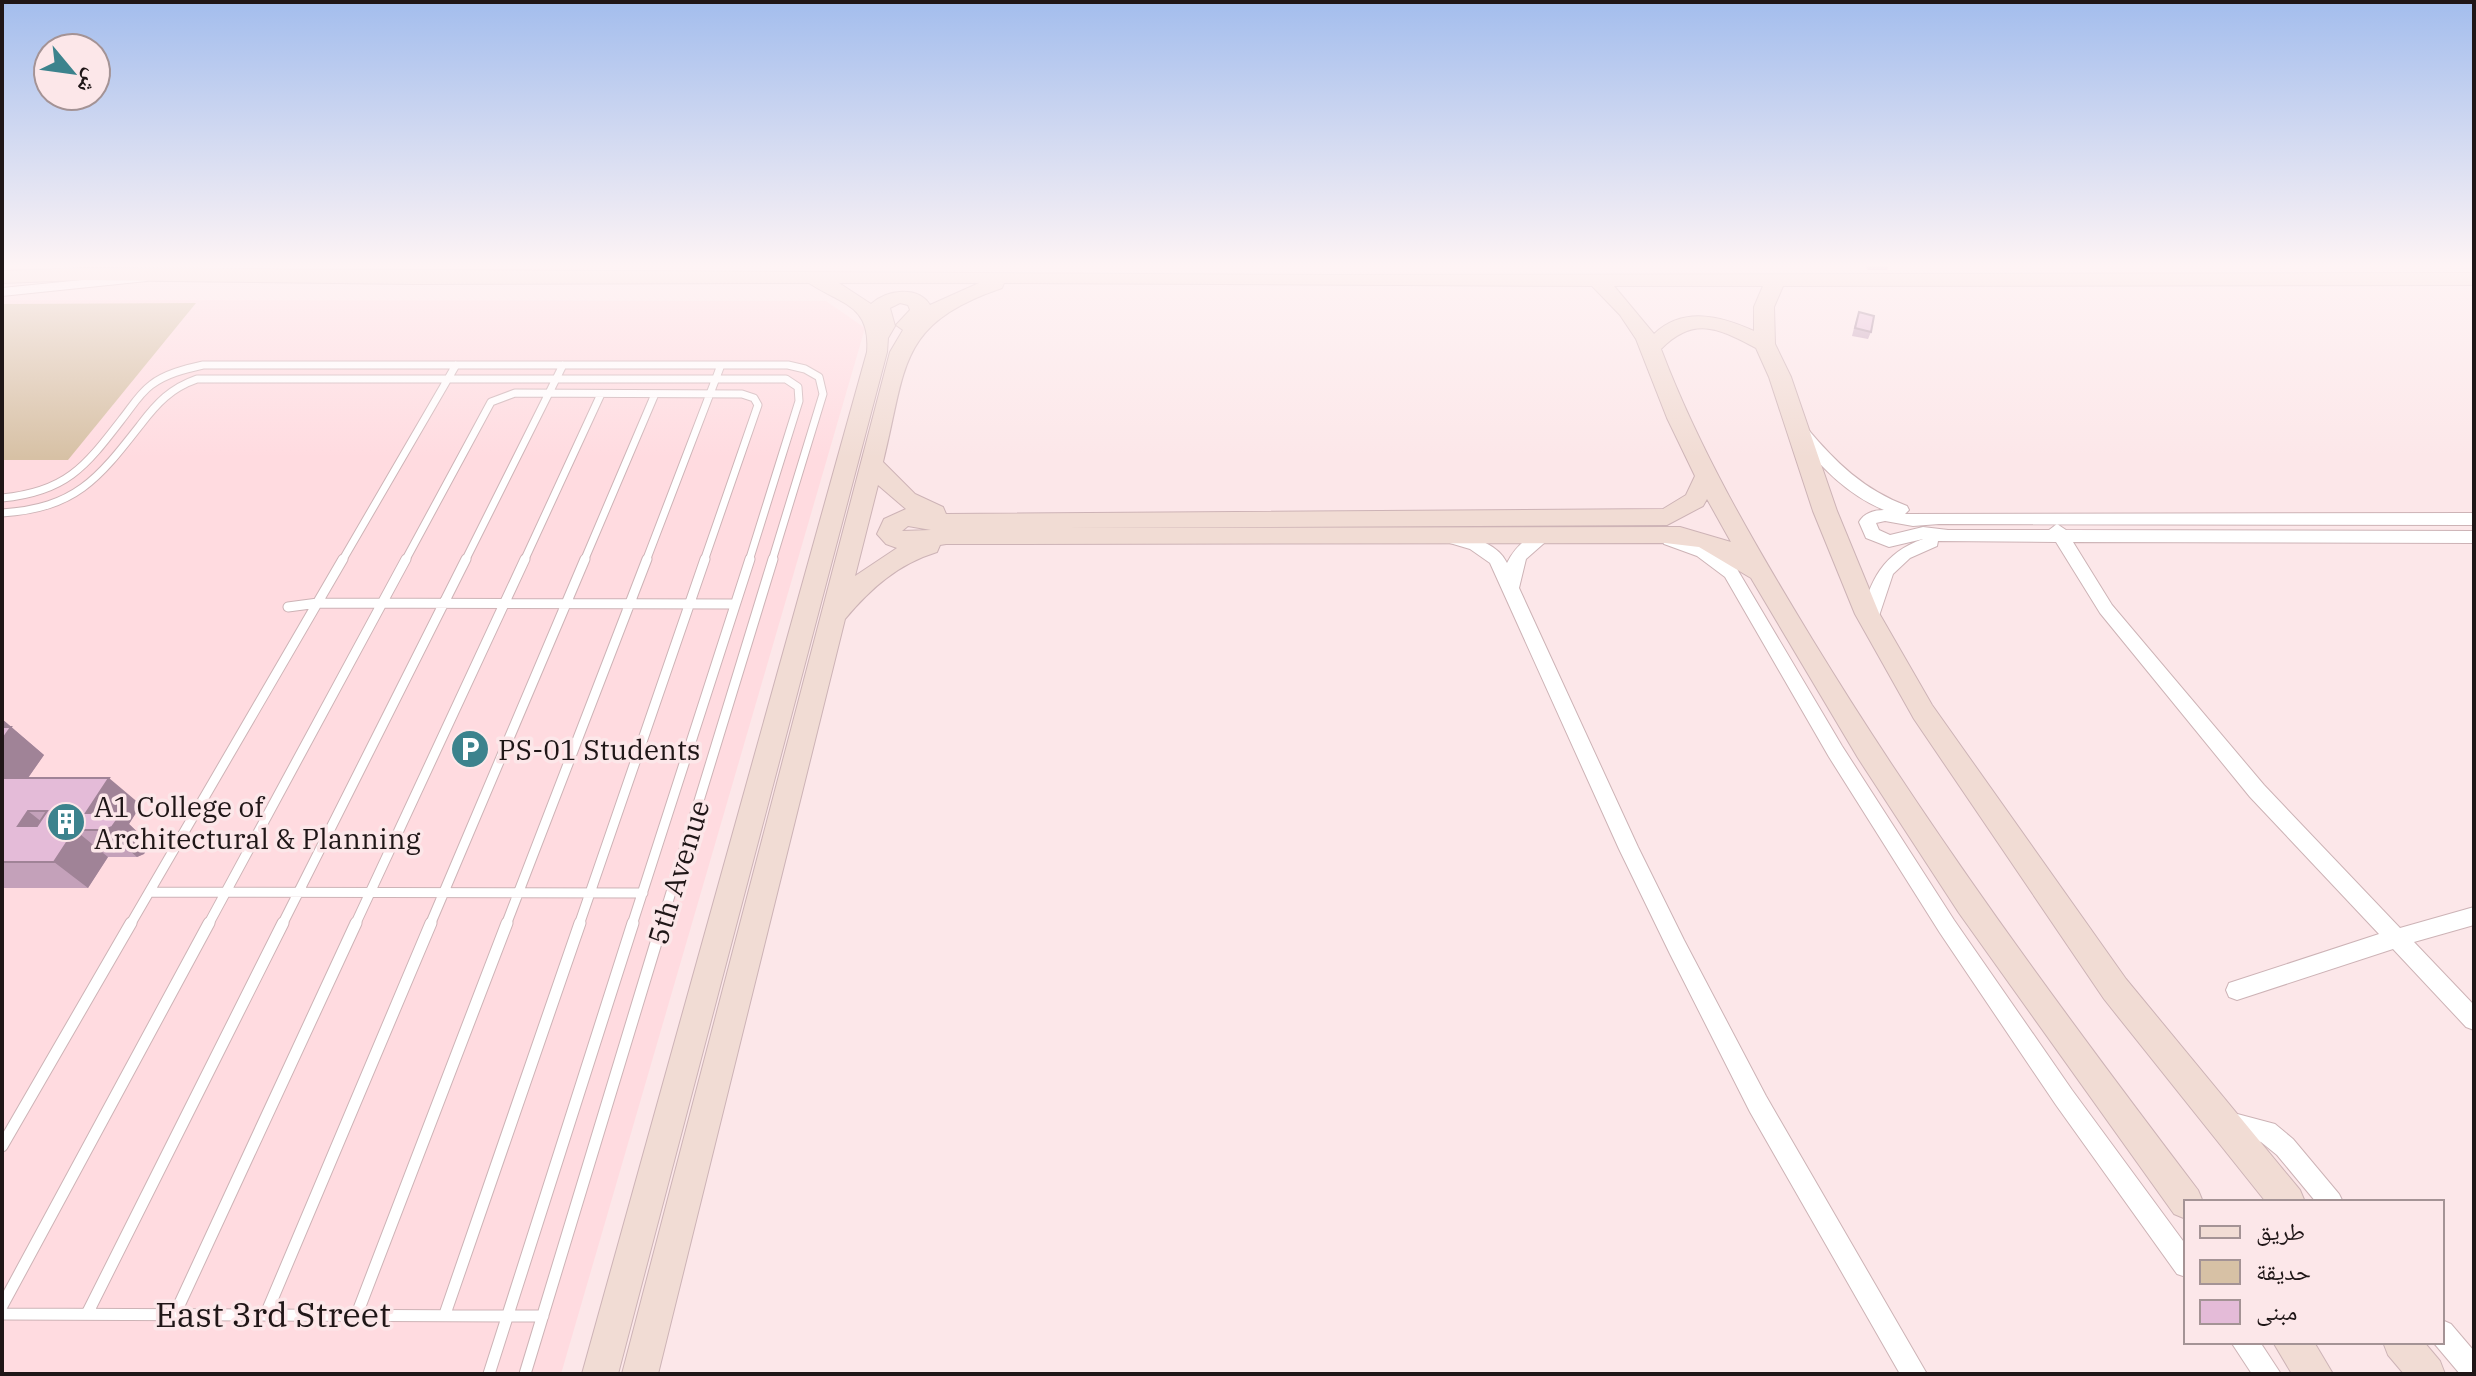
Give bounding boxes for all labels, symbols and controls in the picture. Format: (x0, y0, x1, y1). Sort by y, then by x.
north arrow (32, 32, 112, 112)
text: ش (72, 65, 108, 99)
parking icon: PS-01 Students (449, 728, 491, 770)
place label: PS-01 Students (498, 731, 701, 768)
place label: A1 College of Architectural & Planning (94, 788, 421, 857)
street label: 5th Avenue (639, 795, 717, 949)
building icon: A1 College of Architectural & Planning (45, 801, 87, 843)
legend (2184, 1200, 2444, 1344)
text: طريق (2256, 1215, 2305, 1247)
text: حديقة (2256, 1255, 2311, 1287)
street label: East 3rd Street (155, 1292, 391, 1336)
text: مبنى (2256, 1295, 2297, 1327)

